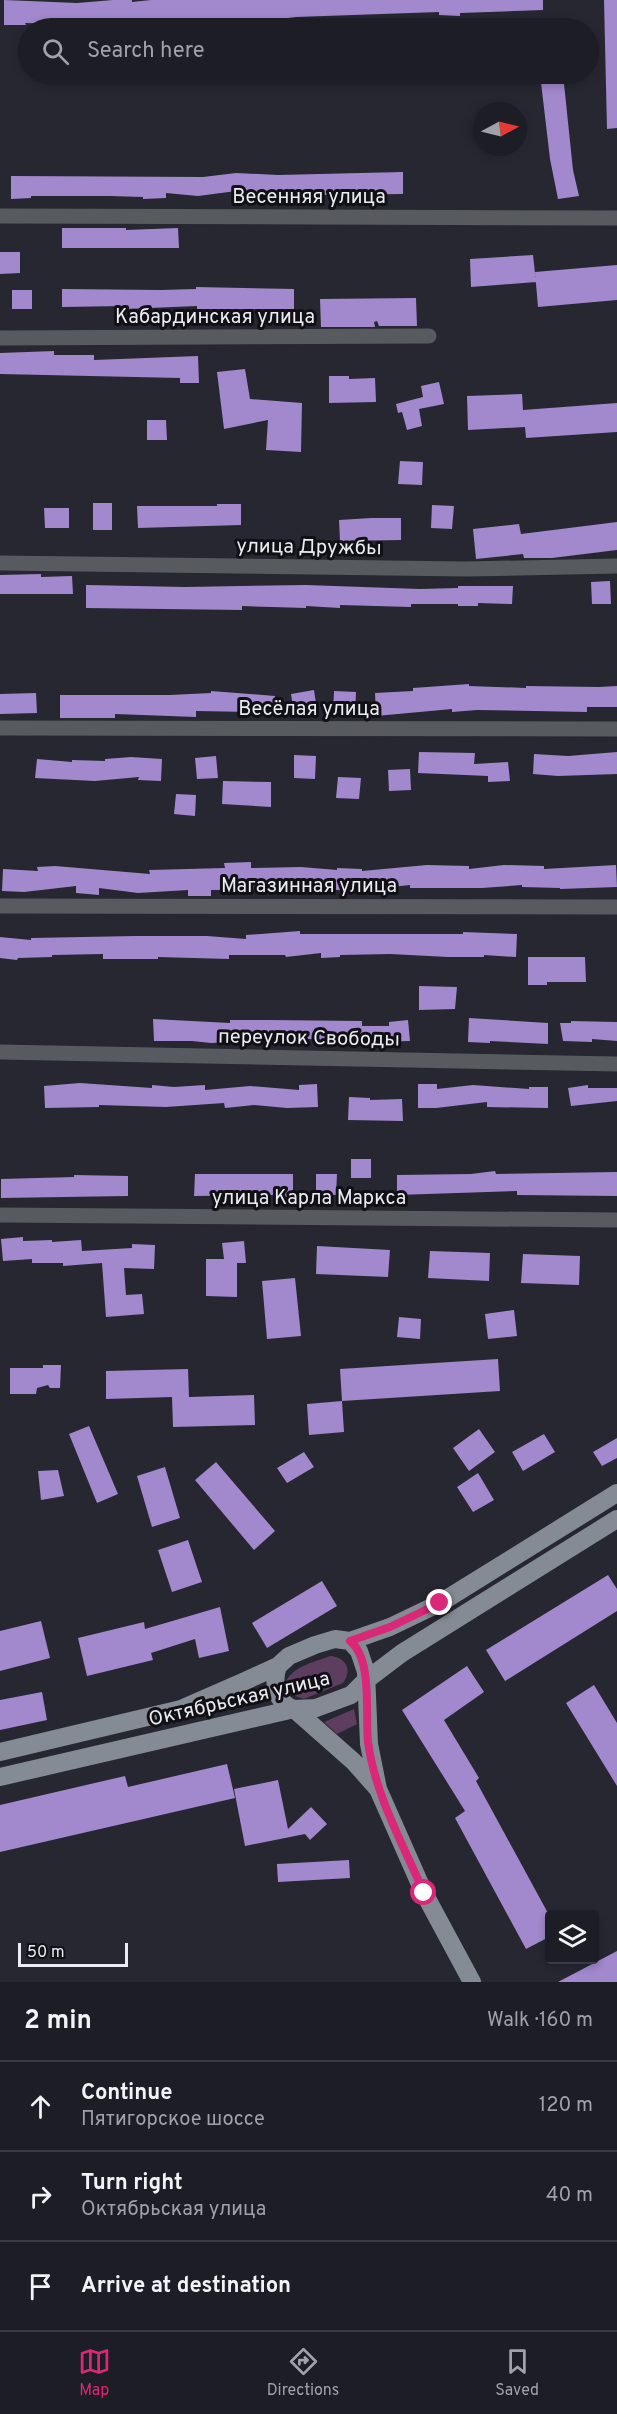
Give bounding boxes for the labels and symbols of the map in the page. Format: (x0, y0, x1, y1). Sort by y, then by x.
north arrow (473, 102, 527, 156)
street label: Весенняя улица (232, 185, 386, 211)
street label: Кабардинская улица (115, 305, 315, 331)
street label: улица Дружбы (236, 534, 382, 562)
street label: Весёлая улица (238, 697, 380, 723)
street label: Магазинная улица (221, 874, 397, 900)
street label: переулок Свободы (218, 1024, 400, 1054)
street label: улица Карла Маркса (212, 1186, 406, 1212)
route end (426, 1589, 452, 1615)
street label: Октябрьская улица (146, 1666, 333, 1733)
route start (410, 1879, 436, 1905)
scale bar (18, 1940, 128, 1968)

